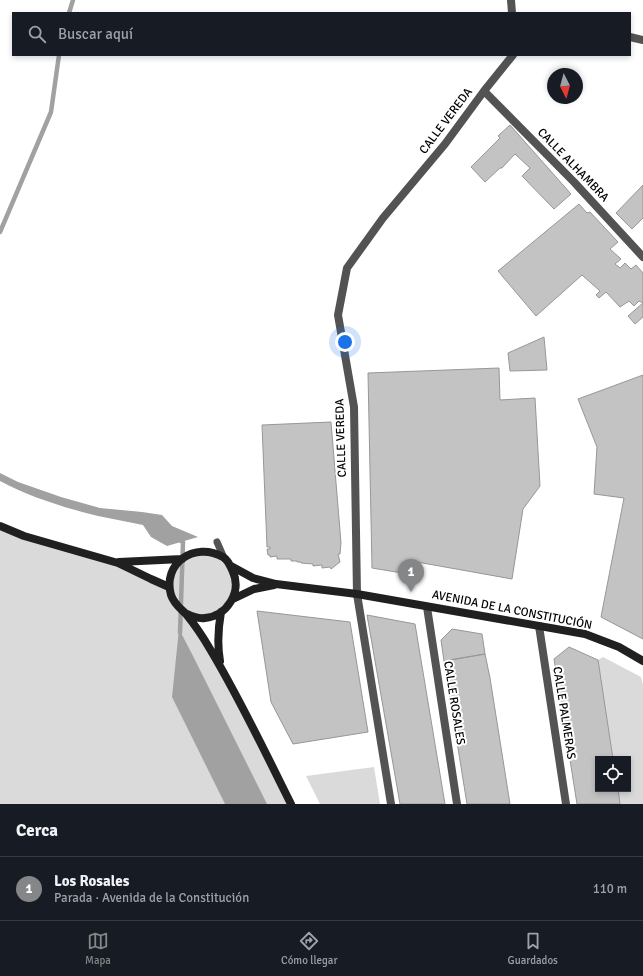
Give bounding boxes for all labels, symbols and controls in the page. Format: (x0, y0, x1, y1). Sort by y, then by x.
search box (12, 12, 631, 56)
icon: search (26, 23, 48, 45)
text: Buscar aquí (58, 25, 133, 43)
north arrow (547, 68, 583, 104)
street label: CALLE VEREDA (416, 84, 476, 157)
street label: CALLE ALHAMBRA (534, 125, 612, 205)
your location (335, 332, 355, 352)
street label: CALLE VEREDA (332, 398, 350, 478)
pin: 1 (398, 559, 424, 592)
street label: AVENIDA DE LA CONSTITUCIÓN (431, 587, 593, 633)
street label: CALLE ROSALES (440, 660, 468, 746)
street label: CALLE PALMERAS (549, 666, 579, 761)
map controls (595, 756, 631, 792)
button: locate (595, 756, 631, 792)
text: Cerca (16, 820, 58, 841)
text: Los Rosales (54, 872, 129, 890)
text: 1 (25, 881, 33, 897)
text: 110 m (593, 881, 627, 897)
text: Parada · Avenida de la Constitución (54, 890, 249, 906)
tab: Mapa (85, 930, 111, 967)
tab: Cómo llegar (281, 930, 337, 967)
tab: Guardados (508, 930, 558, 967)

